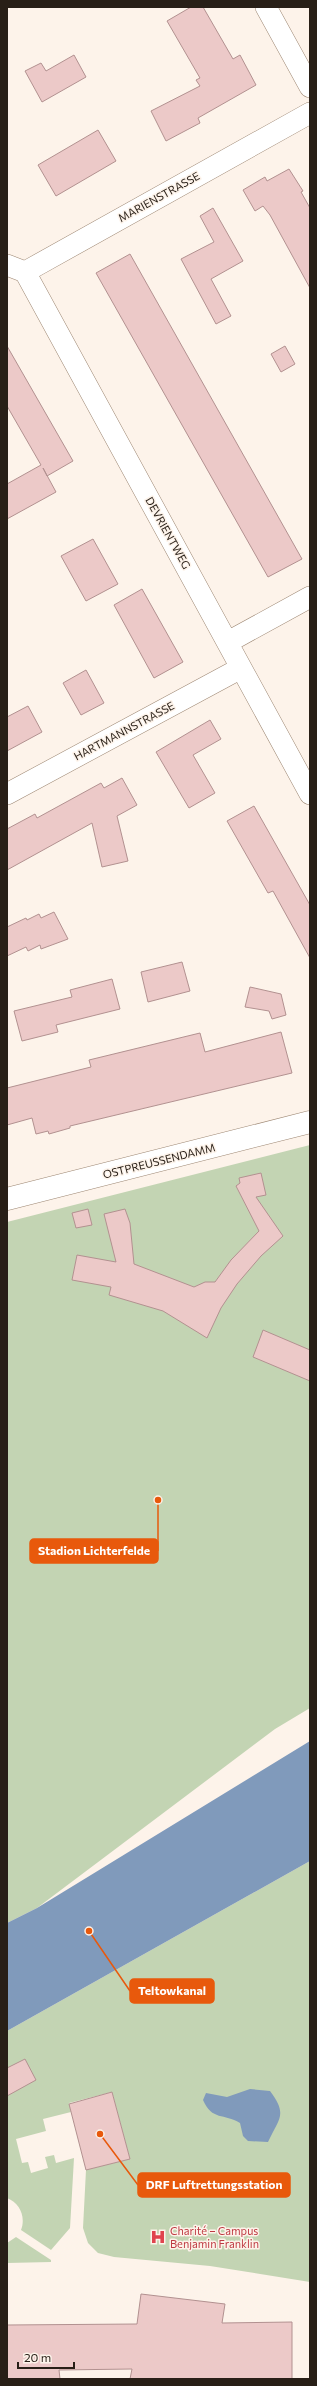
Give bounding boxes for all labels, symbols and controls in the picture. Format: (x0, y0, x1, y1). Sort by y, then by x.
street label: MARIENSTRASSE (116, 169, 202, 224)
street label: DEVRIENTWEG (143, 494, 194, 571)
street label: HARTMANNSTRASSE (71, 698, 176, 763)
street label: OSTPREUSSENDAMM (101, 1140, 216, 1181)
callout: Stadion Lichterfelde (30, 1539, 158, 1563)
text: Stadion Lichterfelde (38, 1543, 150, 1557)
callout: Teltowkanal (130, 1979, 214, 2003)
text: Teltowkanal (138, 1983, 206, 1997)
callout: DRF Luftrettungsstation (138, 2173, 290, 2197)
text: DRF Luftrettungsstation (146, 2177, 282, 2191)
place label: Charité – Campus Benjamin Franklin (170, 2224, 259, 2250)
hospital icon: Charité – Campus Benjamin Franklin (149, 2228, 167, 2246)
scale bar (18, 2344, 74, 2370)
text: 20 m (24, 2350, 51, 2364)

